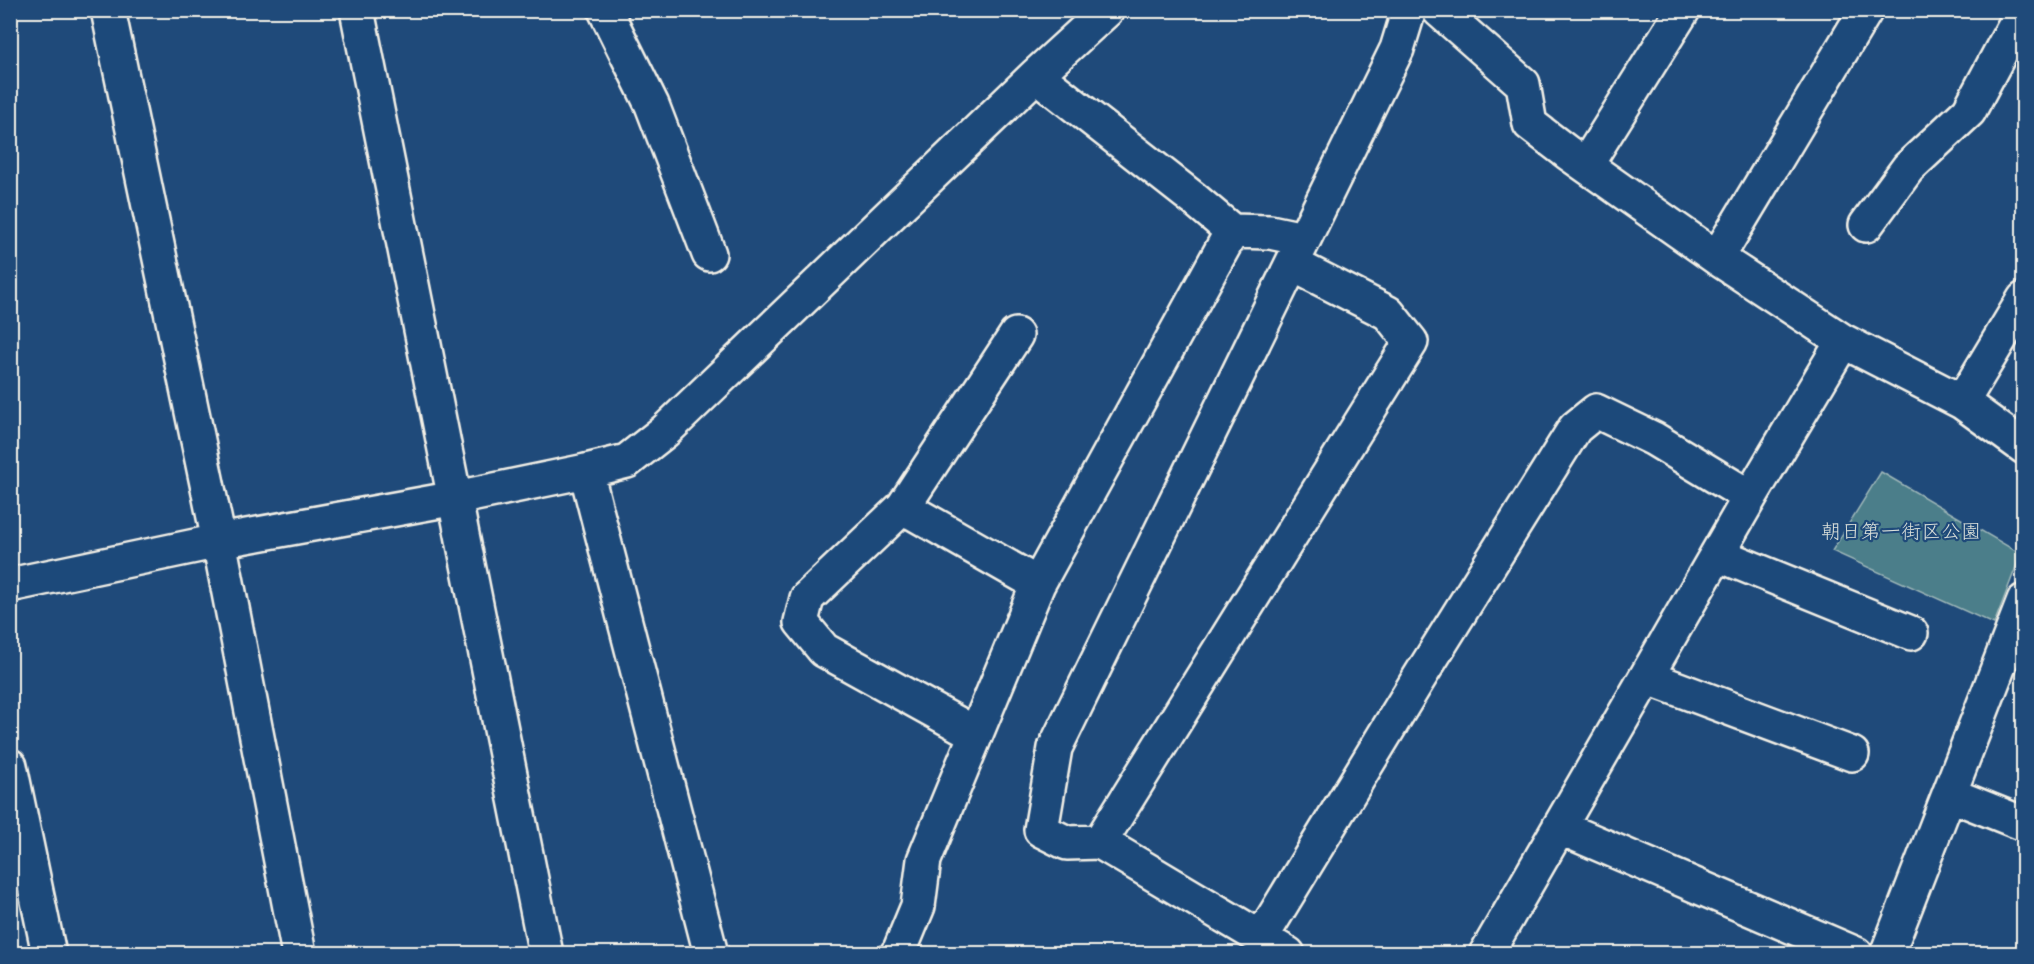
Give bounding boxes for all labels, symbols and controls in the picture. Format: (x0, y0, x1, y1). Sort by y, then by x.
park label: 朝日第一街区公園 (1821, 520, 1981, 548)

